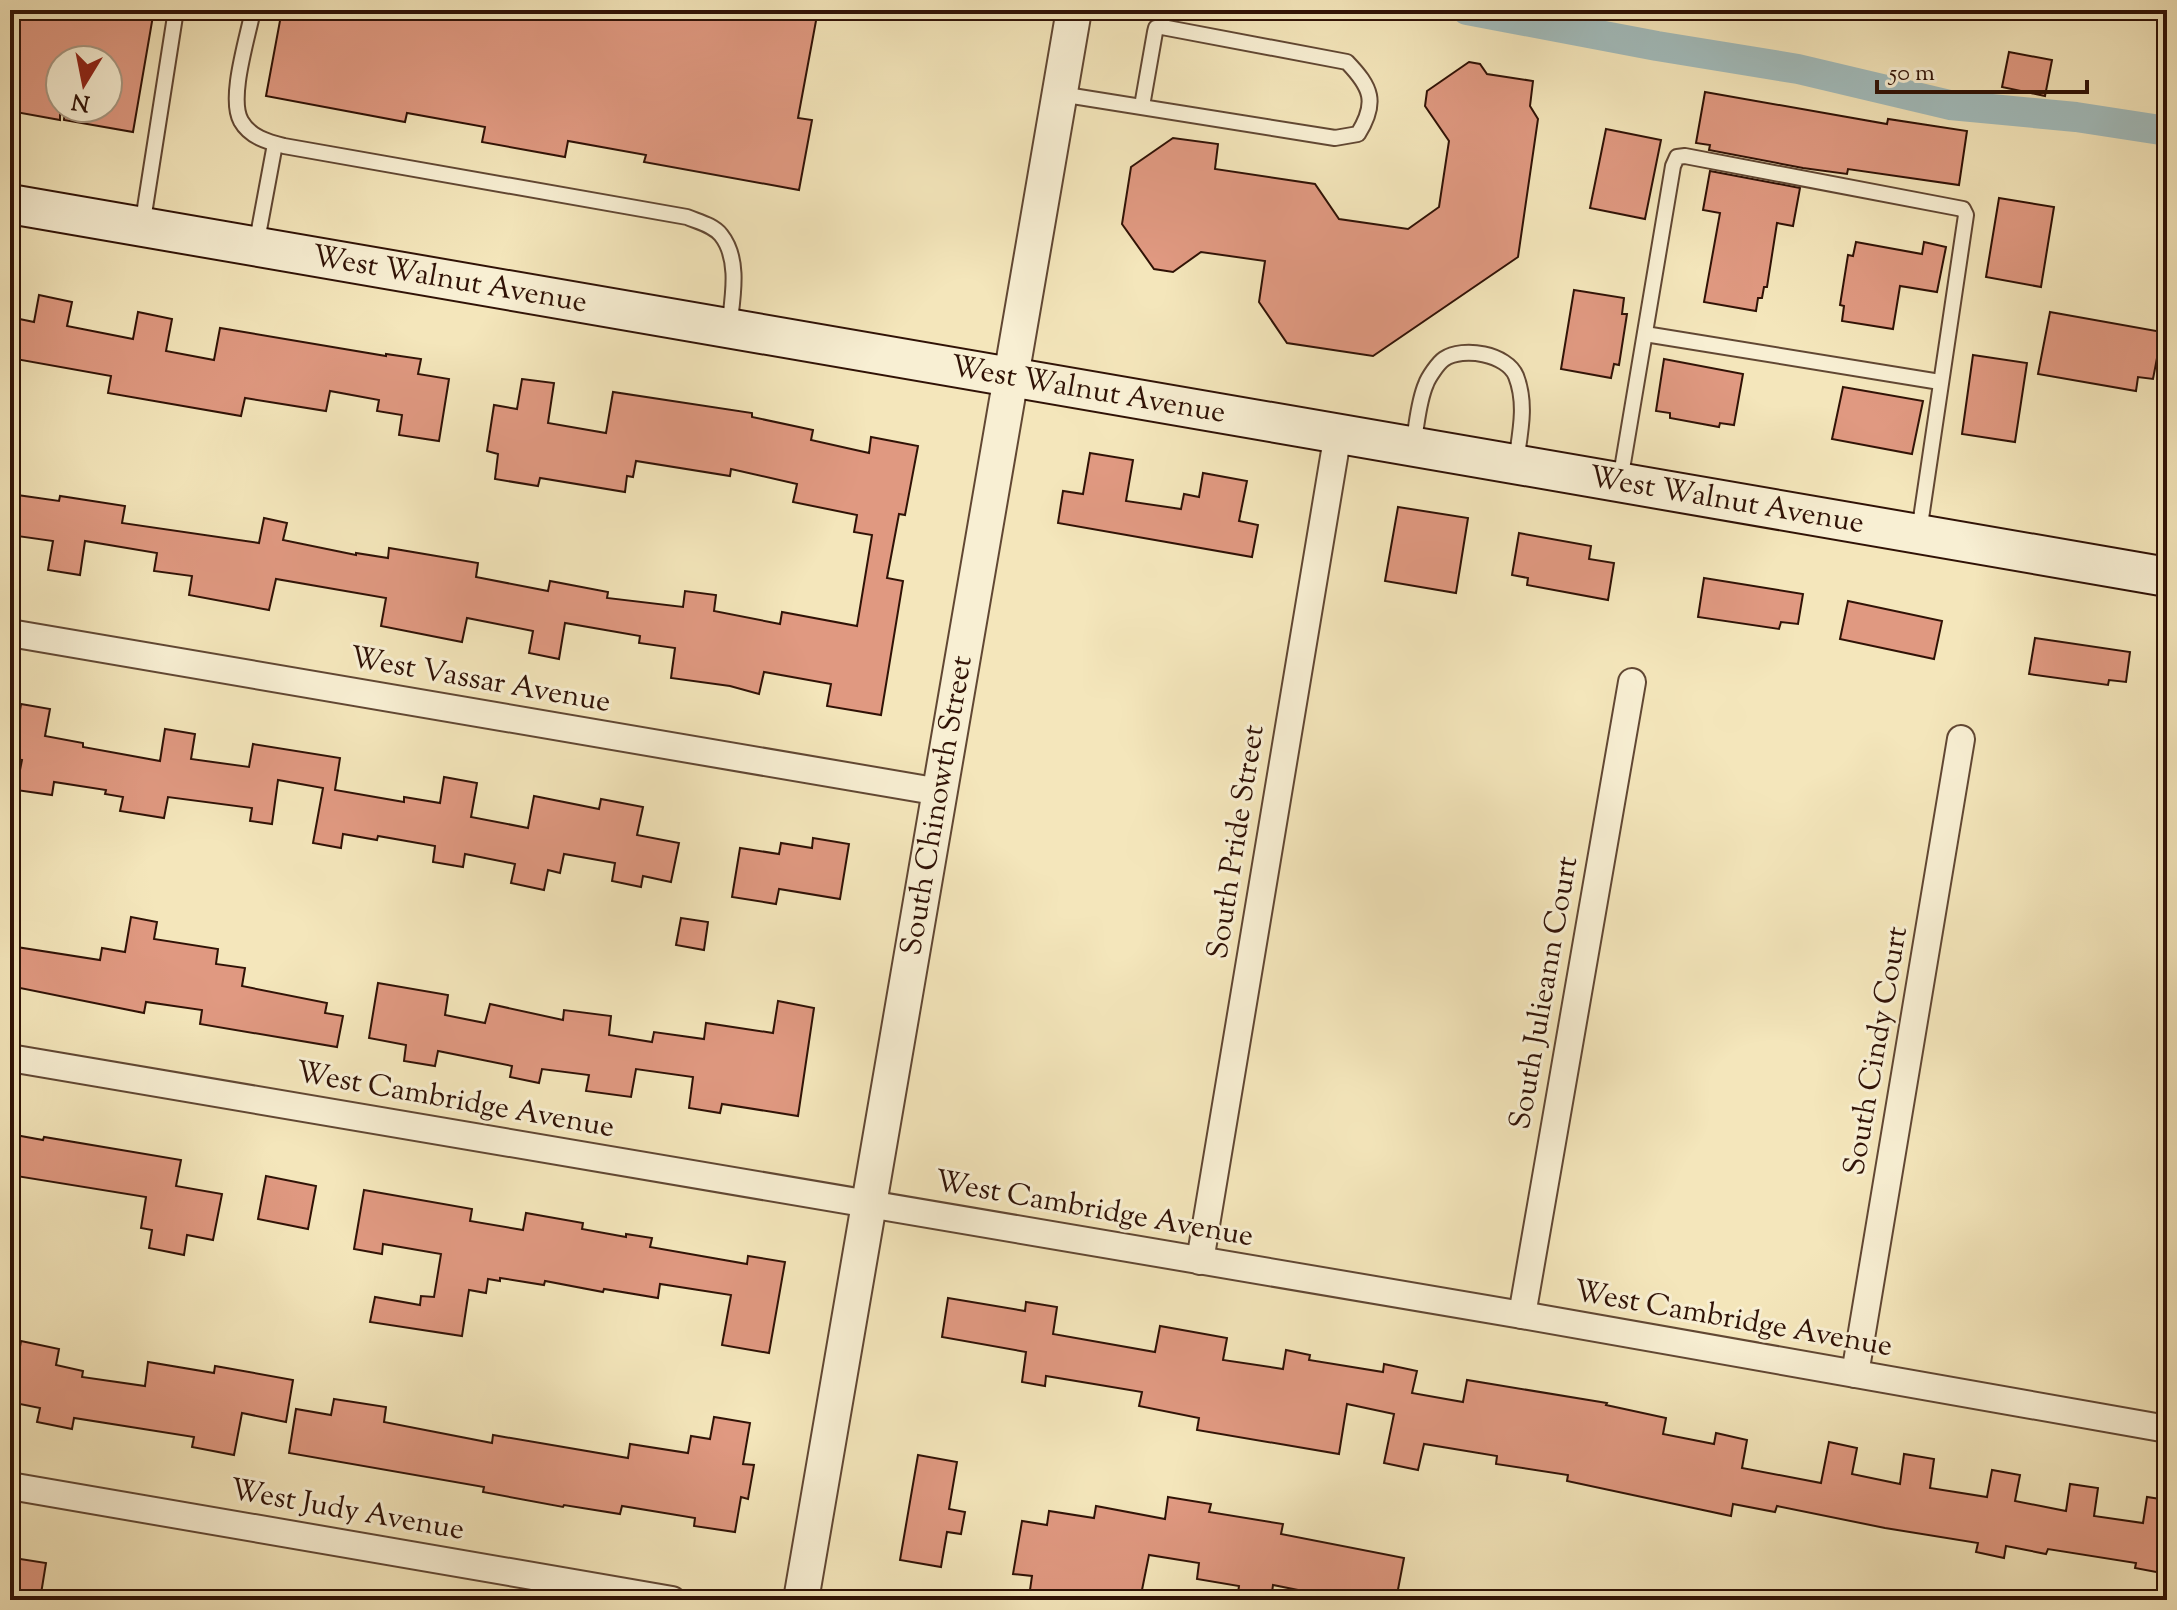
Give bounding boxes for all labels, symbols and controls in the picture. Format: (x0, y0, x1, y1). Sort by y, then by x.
north arrow (44, 44, 124, 124)
scale bar (1877, 44, 2087, 94)
text: 50 m (1887, 57, 1935, 91)
text: N (69, 83, 92, 118)
street label: West Walnut Avenue (309, 235, 590, 325)
street label: West Walnut Avenue (947, 346, 1229, 435)
street label: West Walnut Avenue (1586, 456, 1867, 546)
street label: West Vassar Avenue (346, 637, 614, 725)
street label: South Chinowth Street (891, 652, 984, 959)
street label: South Pride Street (1197, 722, 1277, 962)
street label: South Julieann Court (1500, 853, 1590, 1133)
street label: South Cindy Court (1834, 923, 1920, 1179)
street label: West Cambridge Avenue (292, 1052, 618, 1150)
street label: West Cambridge Avenue (931, 1161, 1257, 1259)
street label: West Cambridge Avenue (1570, 1271, 1896, 1369)
street label: West Judy Avenue (227, 1469, 467, 1553)

